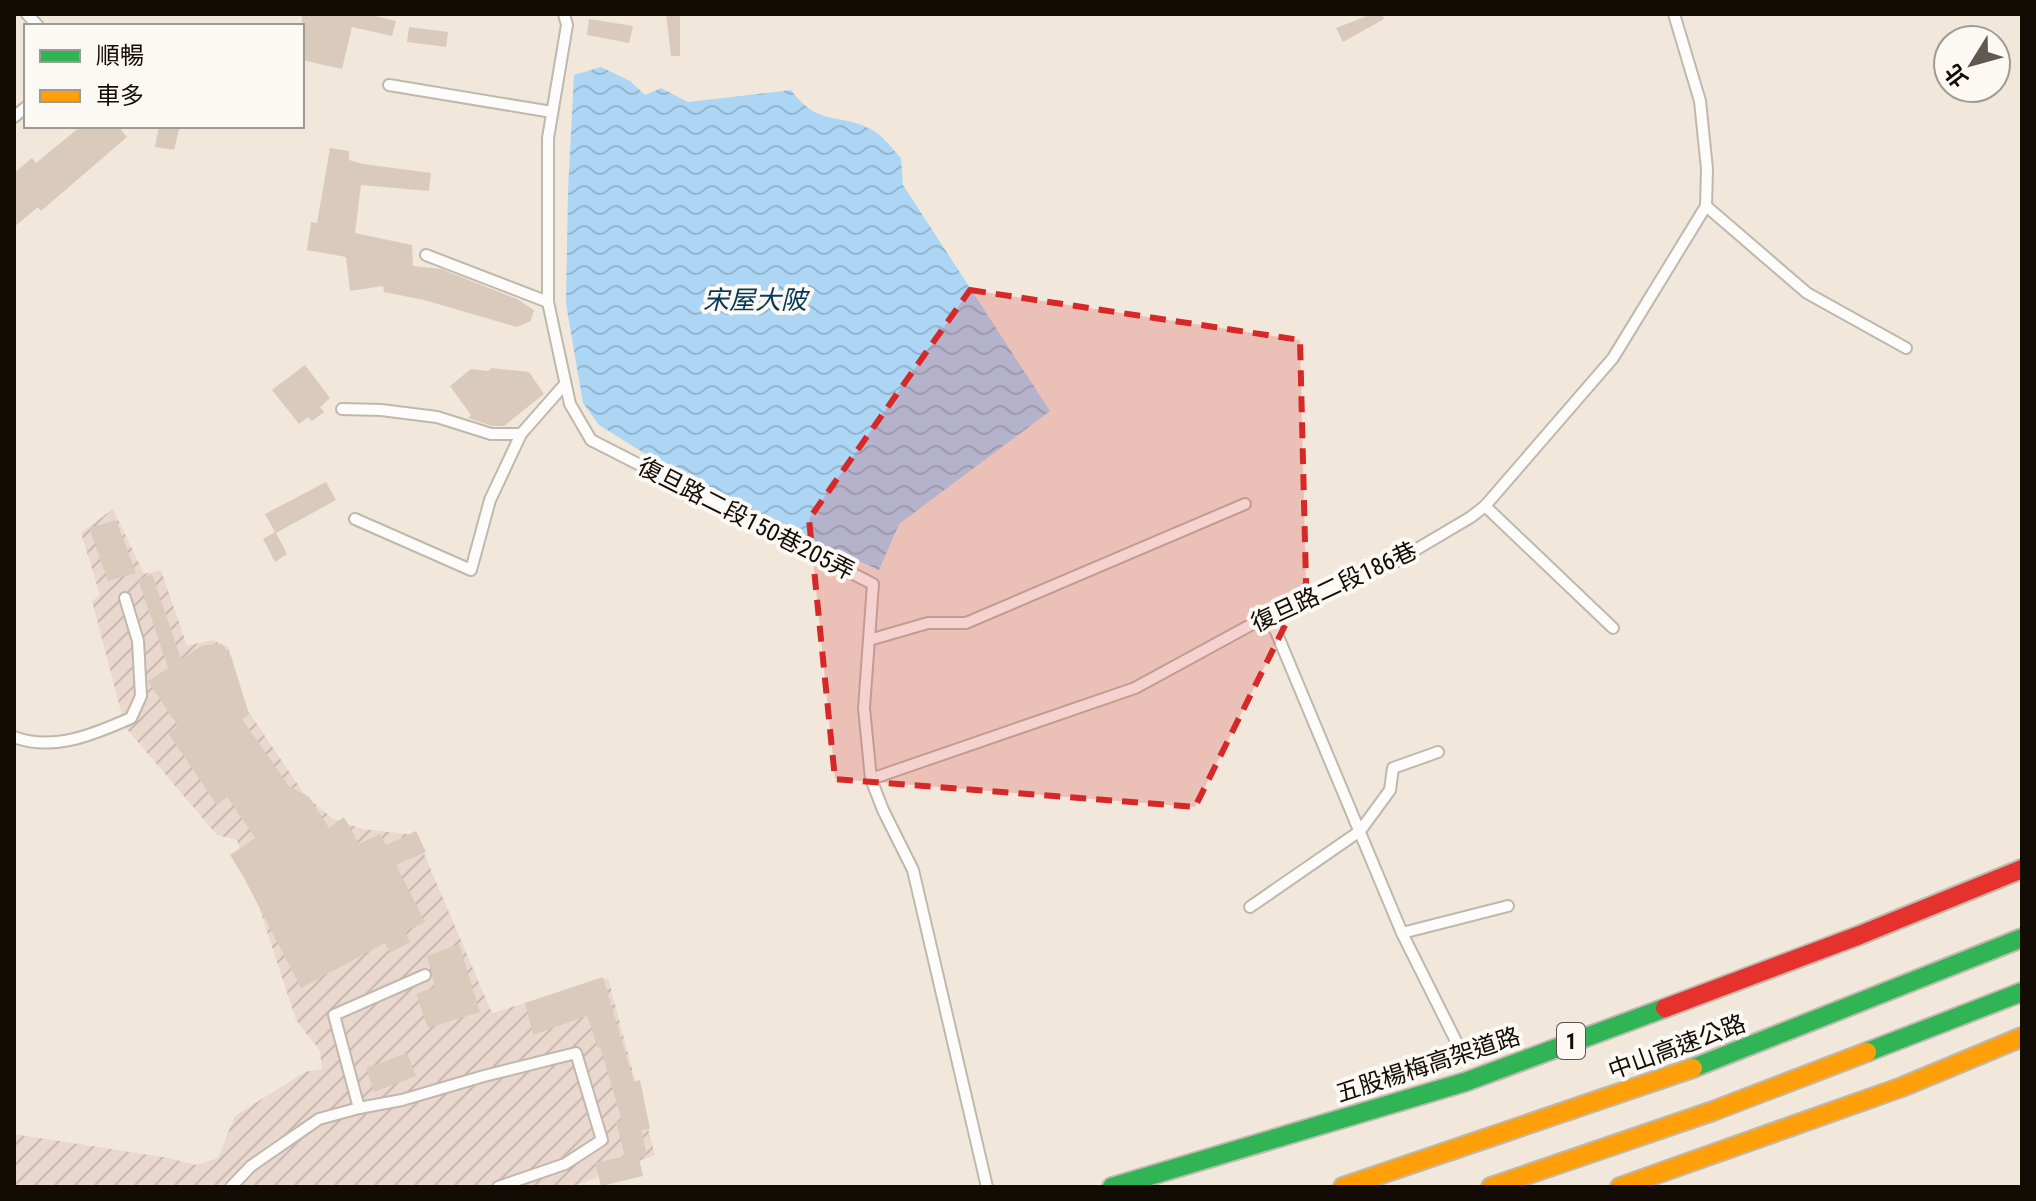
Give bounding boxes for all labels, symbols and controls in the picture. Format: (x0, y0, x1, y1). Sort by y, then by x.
legend (24, 24, 304, 128)
north arrow (1932, 24, 2012, 104)
text: 順暢 (96, 42, 144, 70)
text: 北 (1940, 59, 1973, 92)
text: 車多 (96, 82, 144, 110)
water label: 宋屋大陂 (703, 285, 811, 315)
street label: 復旦路二段150巷205弄 (633, 452, 859, 586)
street label: 復旦路二段186巷 (1247, 536, 1421, 638)
street label: 中山高速公路 (1605, 1009, 1749, 1085)
street label: 五股楊梅高架道路 (1332, 1022, 1524, 1108)
road number: 1 (1557, 1023, 1585, 1059)

